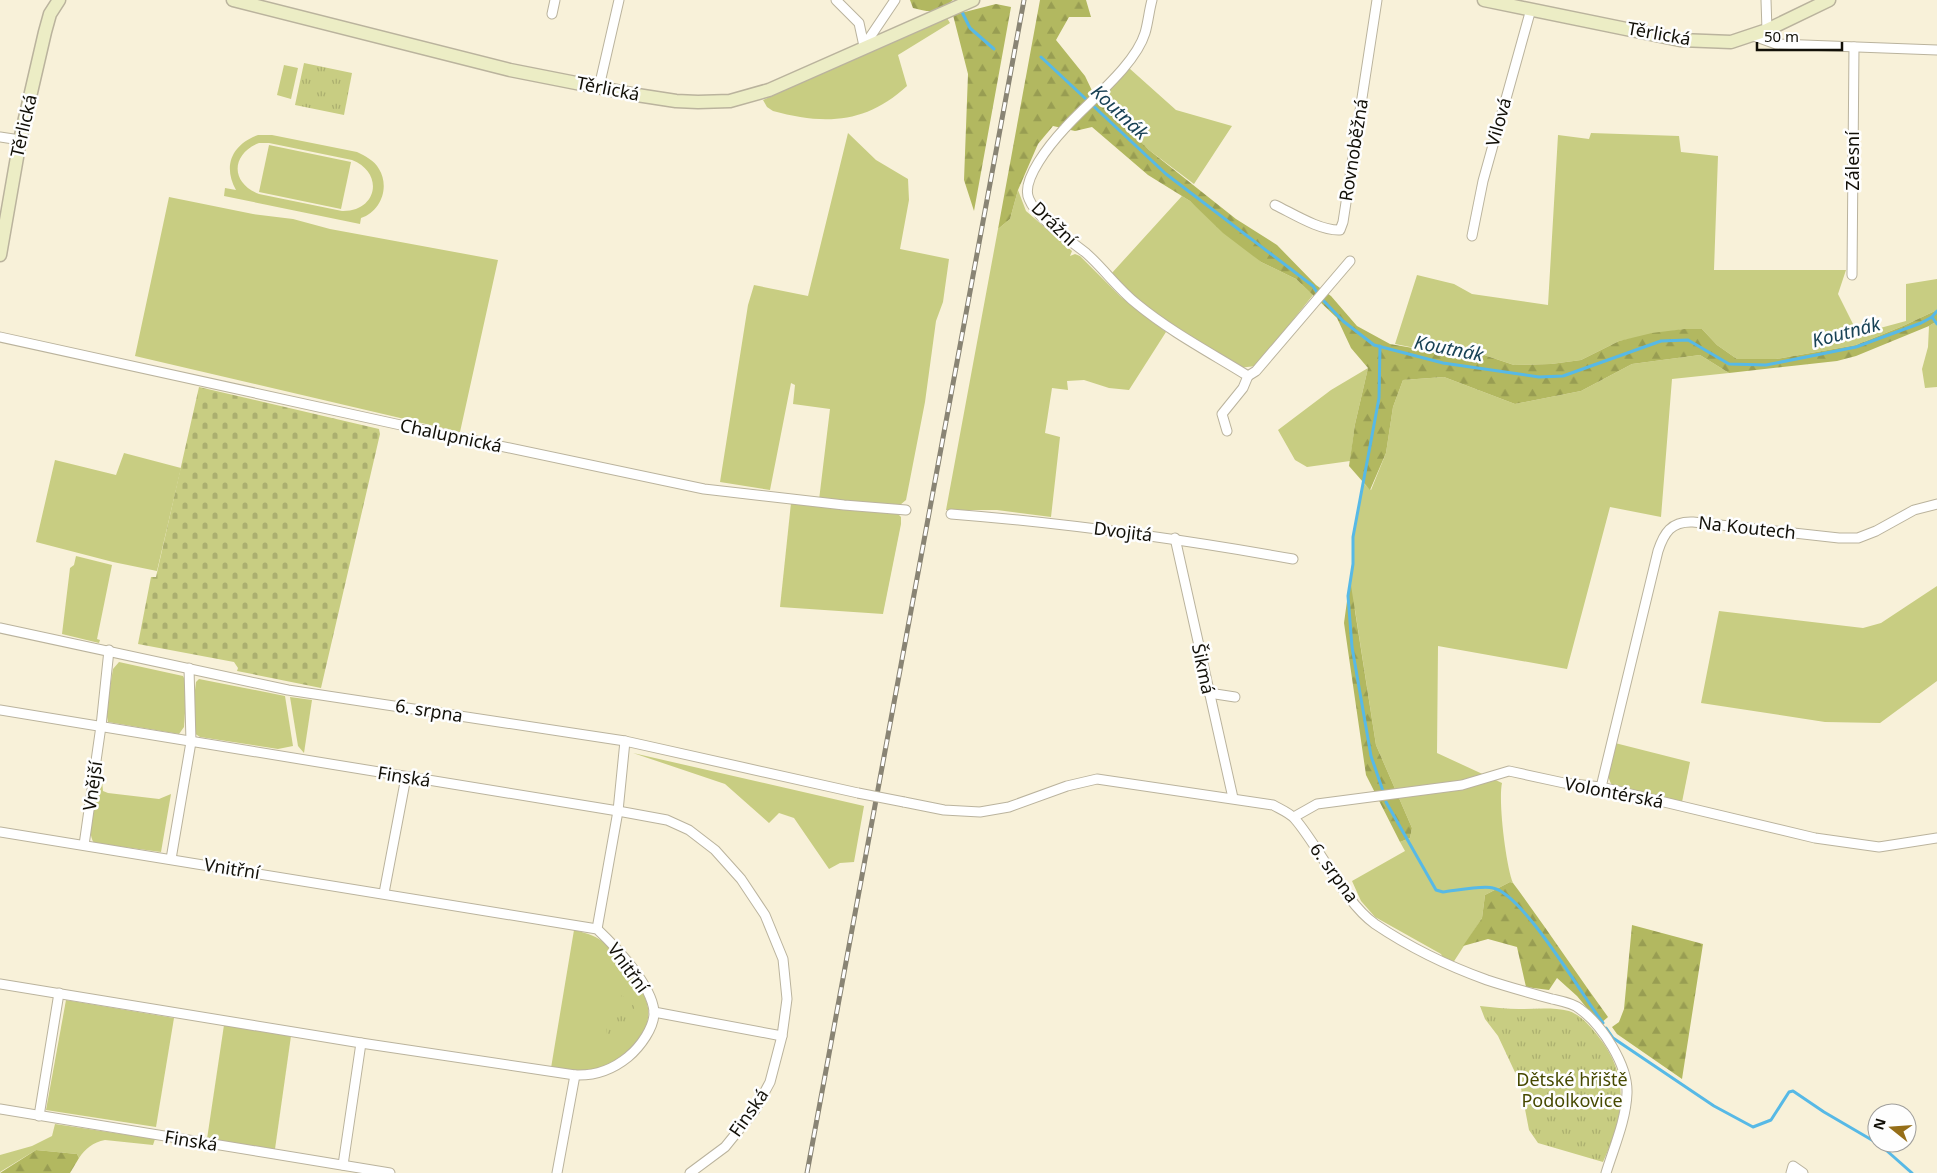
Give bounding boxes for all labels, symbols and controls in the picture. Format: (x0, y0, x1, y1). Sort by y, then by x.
street label: Těrlická (1626, 16, 1693, 50)
scale bar (1757, 20, 1842, 52)
text: 50 m (1764, 26, 1799, 46)
street label: Těrlická (574, 70, 642, 106)
water label: Koutnák (1086, 79, 1155, 146)
street label: Těrlická (4, 92, 42, 160)
street label: Vilová (1480, 94, 1516, 149)
street label: Rovnoběžná (1333, 97, 1373, 203)
street label: Zálesní (1840, 131, 1864, 191)
street label: Drážní (1027, 196, 1083, 251)
water label: Koutnák (1809, 310, 1884, 354)
water label: Koutnák (1412, 329, 1486, 368)
street label: Chalupnická (398, 413, 504, 458)
street label: Na Koutech (1697, 510, 1797, 544)
street label: Dvojitá (1092, 515, 1154, 547)
street label: Šikmá (1187, 641, 1221, 696)
street label: 6. srpna (394, 693, 465, 727)
street label: Vnější (77, 759, 107, 812)
street label: Finská (376, 760, 432, 792)
street label: Volontérská (1563, 771, 1666, 813)
street label: 6. srpna (1305, 838, 1365, 907)
street label: Vnitřní (203, 852, 262, 884)
street label: Vnitřní (603, 938, 655, 997)
park label: Dětské hřiště Podolkovice (1516, 1067, 1628, 1112)
street label: Finská (723, 1084, 773, 1141)
north arrow (1867, 1103, 1917, 1153)
text: N (1868, 1116, 1890, 1132)
street label: Finská (163, 1124, 219, 1156)

